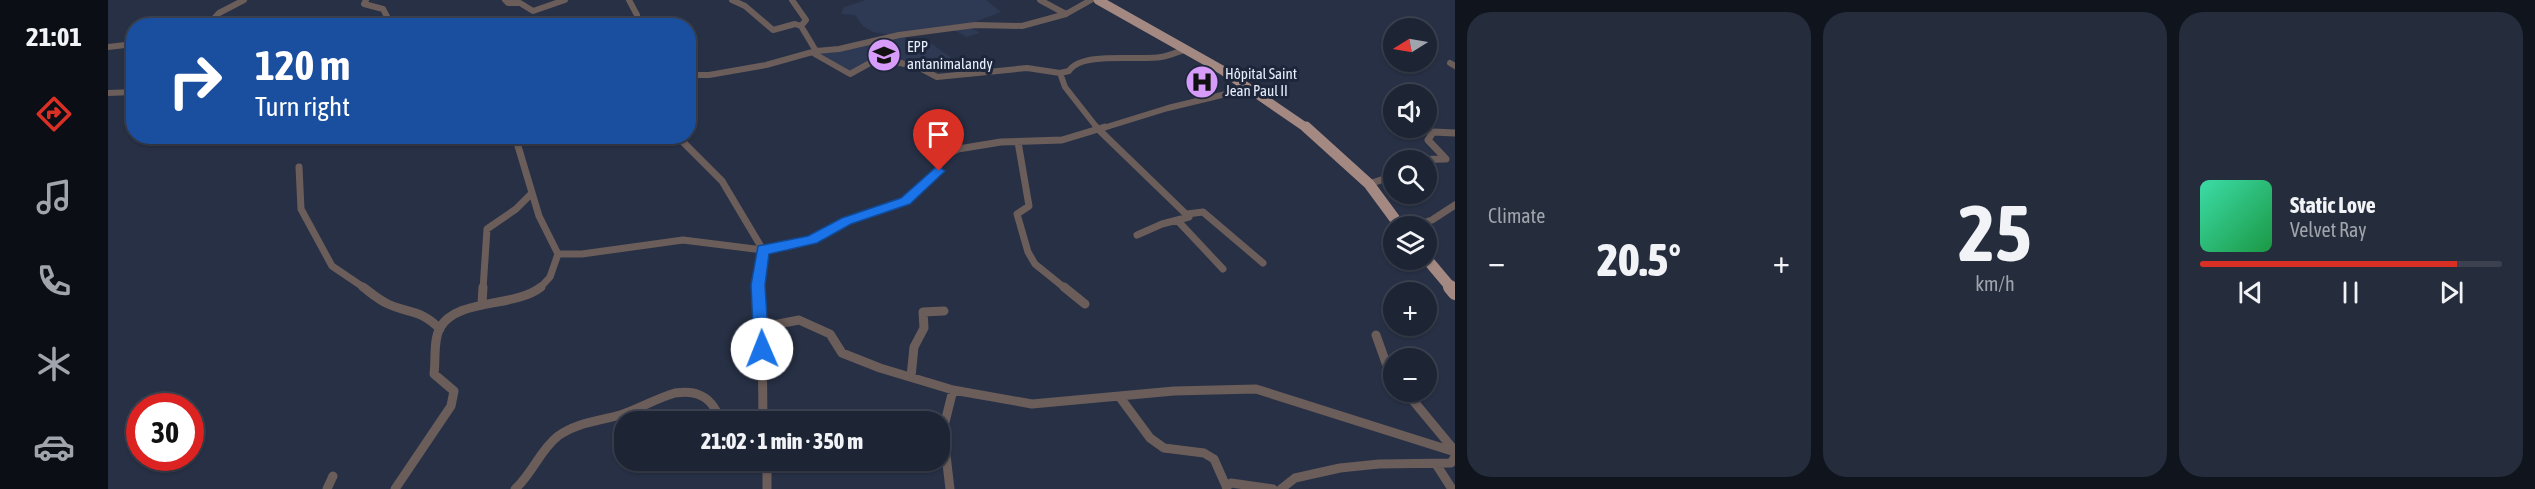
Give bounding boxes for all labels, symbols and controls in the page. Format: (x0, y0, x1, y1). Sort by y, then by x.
north arrow (1383, 18, 1437, 72)
map controls (1383, 18, 1437, 402)
text: 21:01 (26, 21, 82, 52)
school or university icon: EPP antanimalandy (866, 37, 902, 73)
place label: EPP antanimalandy (907, 38, 993, 72)
text: 120 m (255, 41, 350, 89)
icon: right (156, 42, 234, 120)
hospital icon: Hôpital Saint Jean Paul II (1184, 64, 1220, 100)
place label: Hôpital Saint Jean Paul II (1225, 65, 1297, 99)
button: sound (1383, 84, 1437, 138)
text: Turn right (255, 91, 350, 122)
icon: directions (33, 93, 75, 135)
pin (913, 109, 964, 171)
icon: arrive (922, 118, 955, 151)
button: search (1383, 150, 1437, 204)
icon: music (33, 176, 75, 218)
text: 25 (1958, 188, 2032, 278)
text: Static Love (2290, 192, 2376, 218)
text: Climate (1488, 204, 1545, 227)
button: layers (1383, 216, 1437, 270)
text: Velvet Ray (2290, 218, 2367, 241)
text: 20.5° (1597, 234, 1681, 286)
text: − (1488, 242, 1505, 280)
text: + (1773, 242, 1790, 280)
icon: phone (33, 260, 75, 302)
text: km/h (1975, 272, 2015, 295)
icon: previous (2234, 276, 2267, 309)
icon: pause (2334, 276, 2367, 309)
icon: next (2435, 276, 2468, 309)
button: + (1383, 282, 1437, 336)
position arrow (730, 317, 794, 381)
icon: climate (33, 343, 75, 385)
button: − (1383, 348, 1437, 402)
speed limit sign: 30 (126, 393, 204, 471)
icon: car (33, 426, 75, 468)
text: 21:02 · 1 min · 350 m (701, 428, 863, 454)

